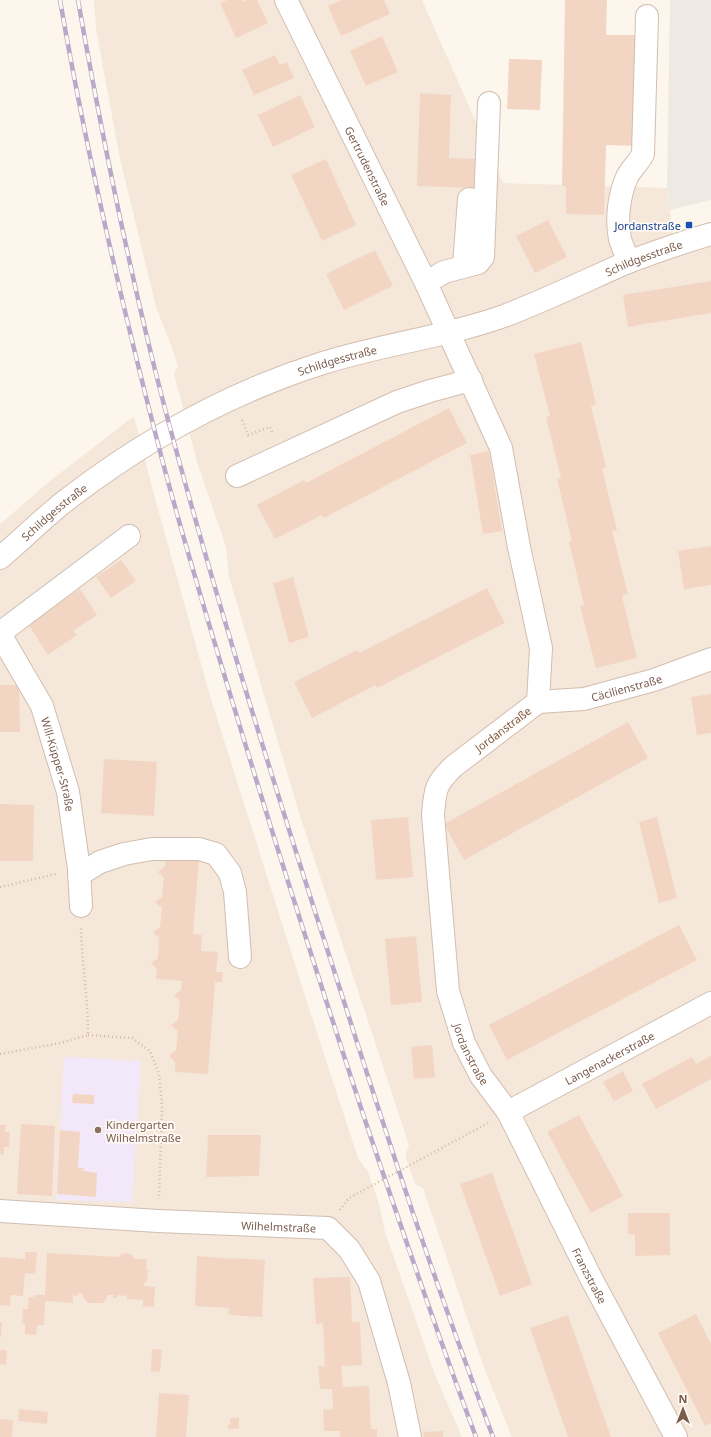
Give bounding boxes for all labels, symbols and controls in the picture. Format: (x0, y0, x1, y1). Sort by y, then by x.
street label: Gertrudenstraße (342, 124, 394, 208)
place label: Jordanstraße (613, 218, 681, 233)
marker: Jordanstraße (684, 220, 694, 230)
street label: Schildgesstraße (602, 236, 684, 279)
street label: Schildgesstraße (295, 341, 378, 378)
street label: Schildgesstraße (18, 480, 90, 544)
street label: Cäcilienstraße (589, 670, 664, 704)
street label: Jordanstraße (471, 703, 534, 756)
street label: Will-Küpper-Straße (38, 715, 78, 812)
street label: Jordanstraße (451, 1020, 492, 1088)
street label: Langenackerstraße (562, 1027, 657, 1088)
place label: Kindergarten Wilhelmstraße (106, 1117, 181, 1145)
marker: Kindergarten Wilhelmstraße (93, 1125, 103, 1135)
street label: Wilhelmstraße (241, 1217, 316, 1235)
street label: Franzstraße (569, 1245, 611, 1306)
north arrow (663, 1389, 703, 1429)
text: N (679, 1391, 687, 1406)

